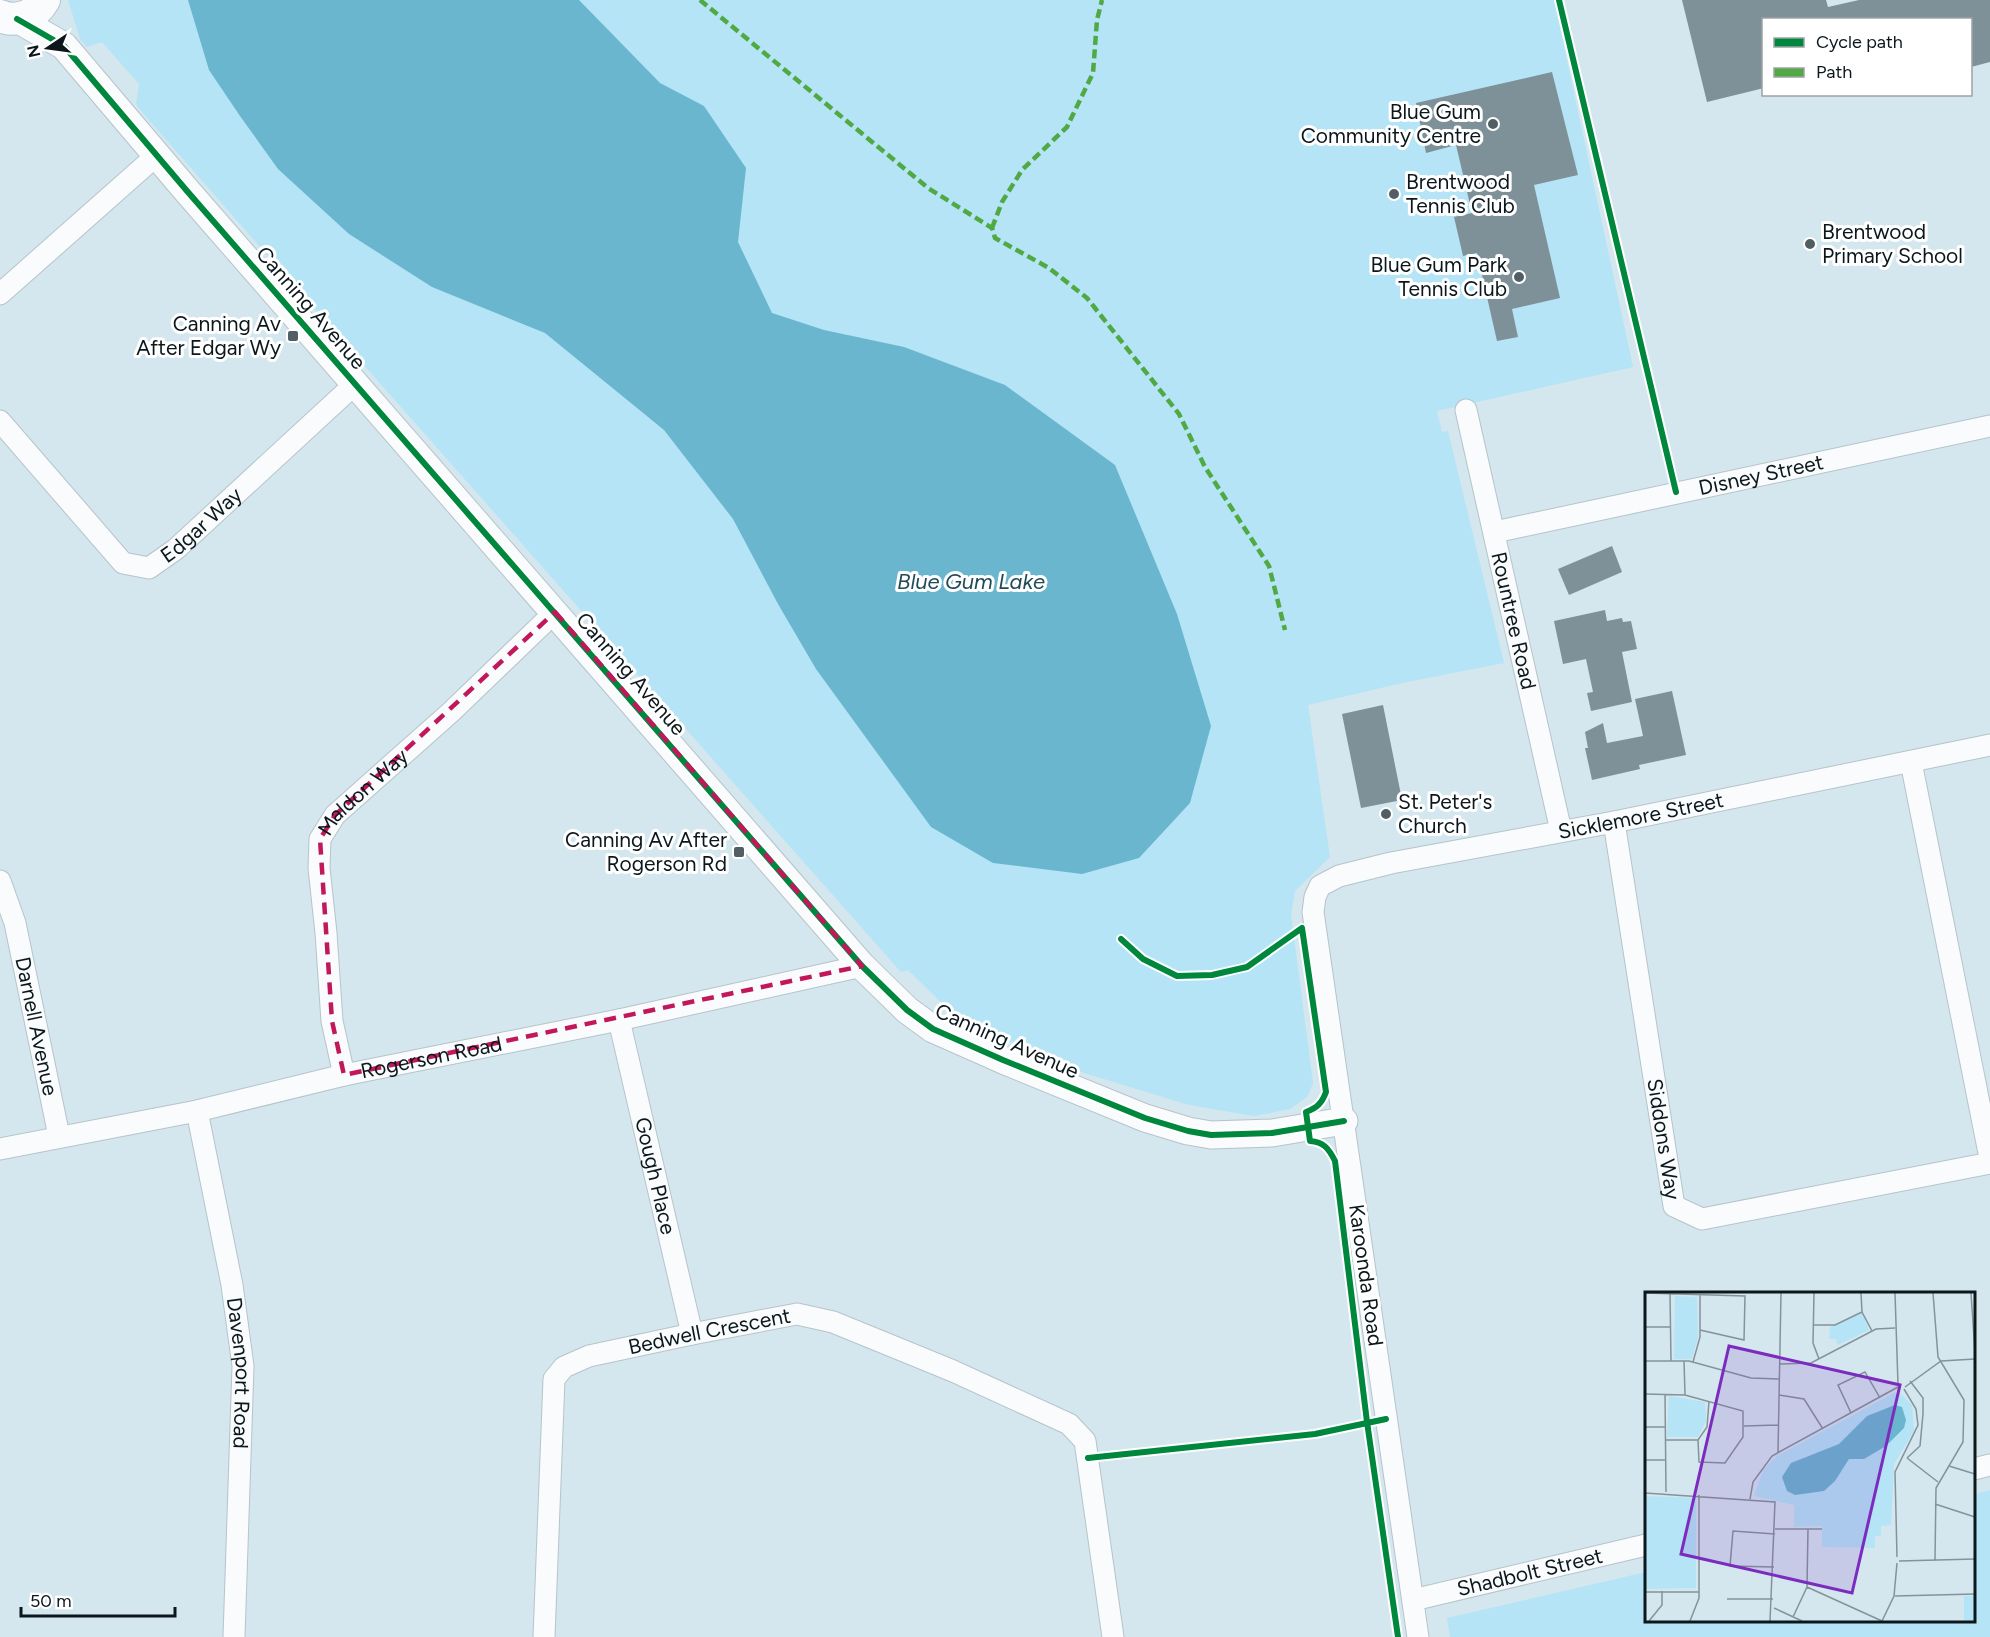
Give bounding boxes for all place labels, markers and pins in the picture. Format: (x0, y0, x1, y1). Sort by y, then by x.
place label: Blue Gum Community Centre (1301, 99, 1481, 148)
marker: Blue Gum Community Centre (1486, 117, 1500, 131)
place label: Brentwood Tennis Club (1406, 169, 1515, 218)
marker: Brentwood Tennis Club (1387, 187, 1401, 201)
place label: Brentwood Primary School (1822, 219, 1963, 268)
marker: Brentwood Primary School (1803, 237, 1817, 251)
place label: Blue Gum Park Tennis Club (1371, 252, 1508, 301)
marker: Blue Gum Park Tennis Club (1512, 270, 1526, 284)
place label: Canning Av After Edgar Wy (136, 311, 281, 360)
marker: Canning Av After Edgar Wy (286, 329, 300, 343)
place label: St. Peter's Church (1398, 789, 1492, 838)
marker: St. Peter's Church (1379, 807, 1393, 821)
place label: Canning Av After Rogerson Rd (565, 827, 727, 876)
marker: Canning Av After Rogerson Rd (732, 845, 746, 859)

